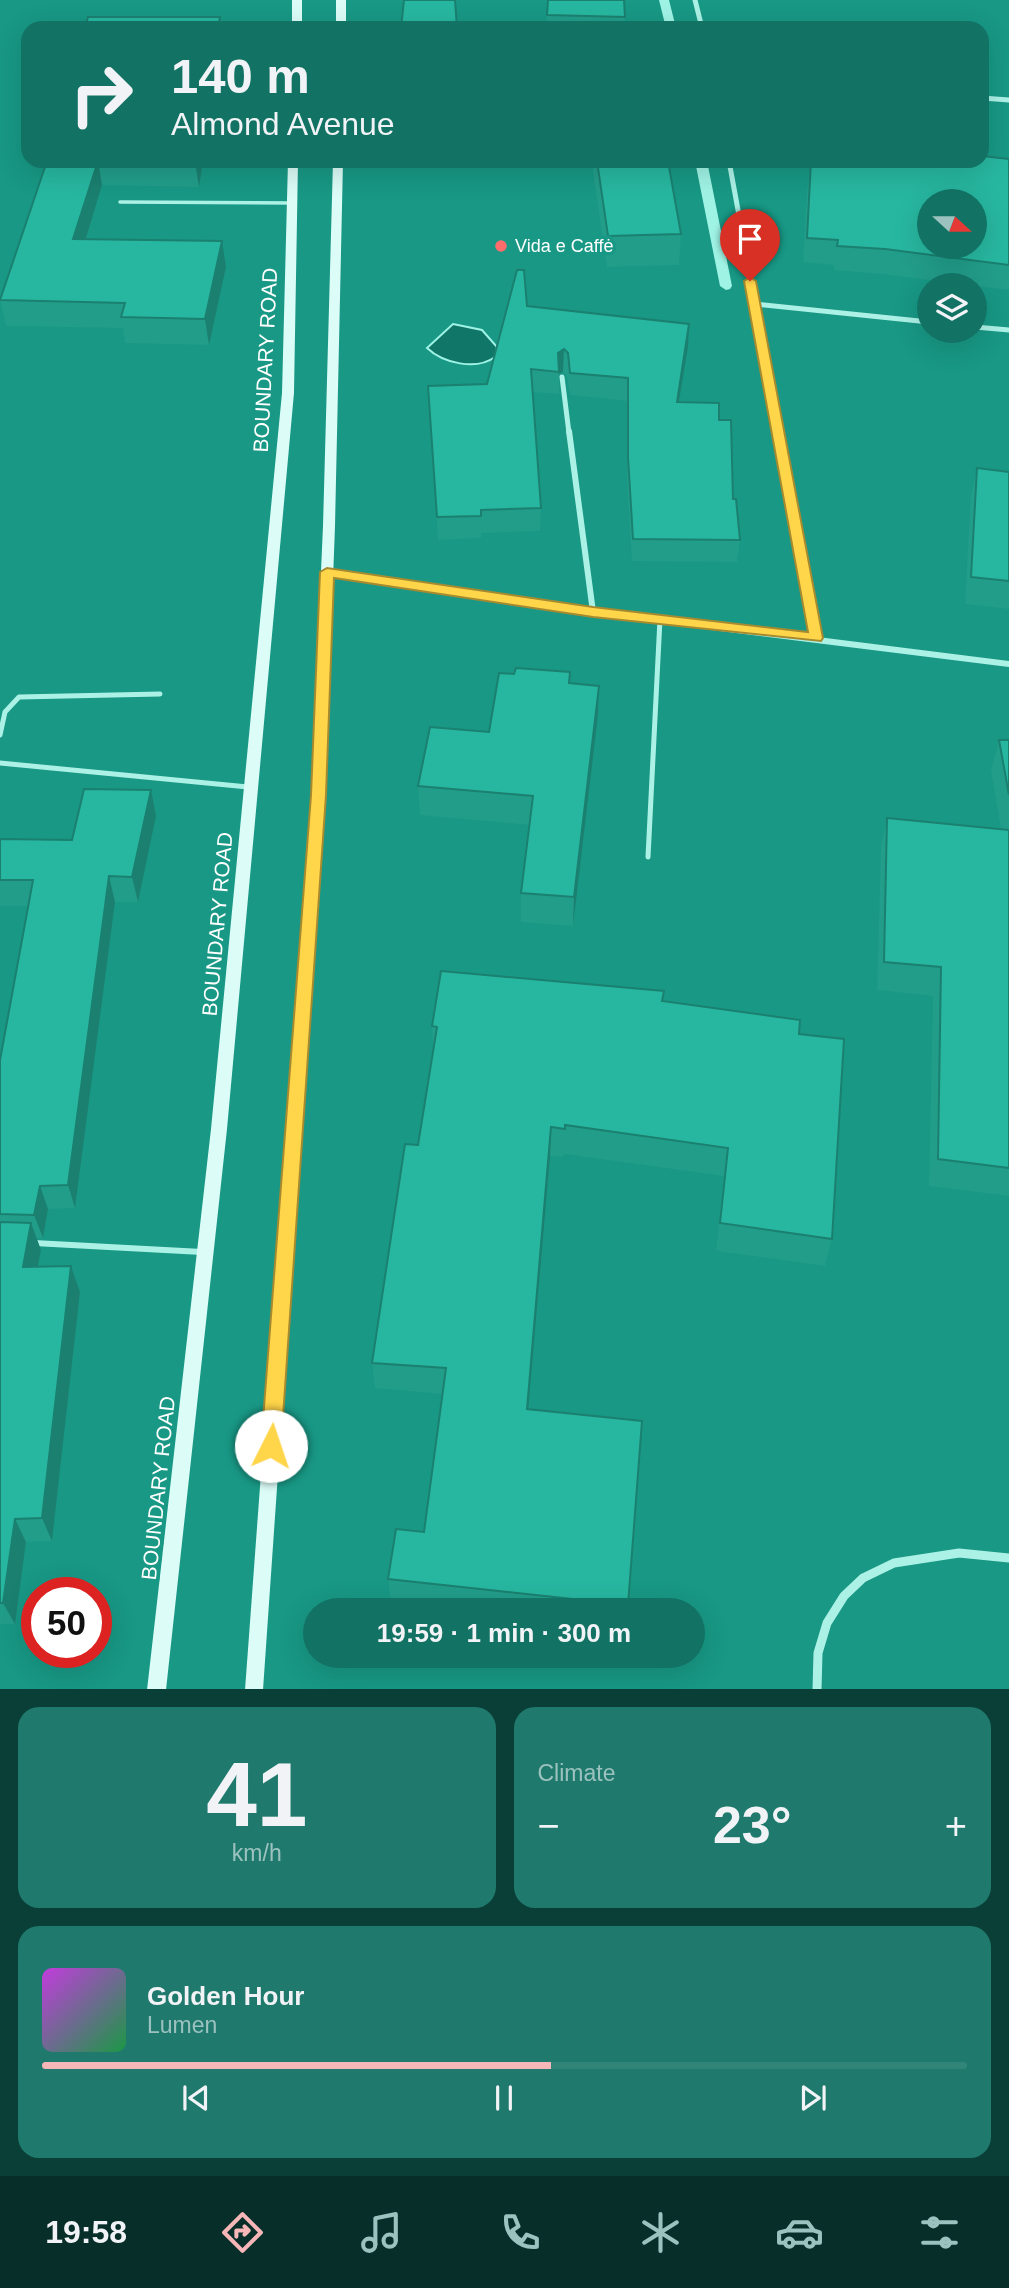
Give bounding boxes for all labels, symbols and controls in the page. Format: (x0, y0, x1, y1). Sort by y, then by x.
icon: right (56, 49, 147, 140)
text: 140 m (171, 49, 310, 103)
text: Almond Avenue (171, 106, 395, 142)
north arrow (917, 189, 987, 259)
map controls (917, 189, 987, 343)
pin (720, 209, 780, 281)
icon: arrive (731, 220, 769, 258)
place label: Vida e Caffė (515, 236, 613, 256)
marker: Vida e Caffė (493, 238, 509, 254)
street label: BOUNDARY ROAD (249, 267, 281, 453)
button: layers (917, 273, 987, 343)
street label: BOUNDARY ROAD (197, 831, 237, 1017)
street label: BOUNDARY ROAD (137, 1395, 179, 1581)
position arrow (234, 1409, 308, 1483)
speed limit sign: 50 (21, 1577, 112, 1668)
text: 19:59 · 1 min · 300 m (377, 1618, 631, 1648)
text: 41 (206, 1744, 307, 1845)
text: Climate (538, 1760, 615, 1786)
text: 23° (713, 1796, 792, 1854)
text: − (538, 1805, 560, 1847)
text: + (945, 1805, 967, 1847)
text: km/h (232, 1840, 282, 1866)
text: Golden Hour (147, 1981, 304, 2011)
text: Lumen (147, 2012, 217, 2038)
icon: previous (177, 2079, 215, 2117)
icon: pause (485, 2079, 523, 2117)
icon: next (794, 2079, 832, 2117)
icon: directions (218, 2208, 267, 2257)
icon: music (357, 2208, 406, 2257)
icon: phone (496, 2208, 545, 2257)
icon: climate (636, 2208, 685, 2257)
icon: car (775, 2208, 824, 2257)
icon: filters (915, 2208, 964, 2257)
text: 19:58 (45, 2214, 127, 2250)

